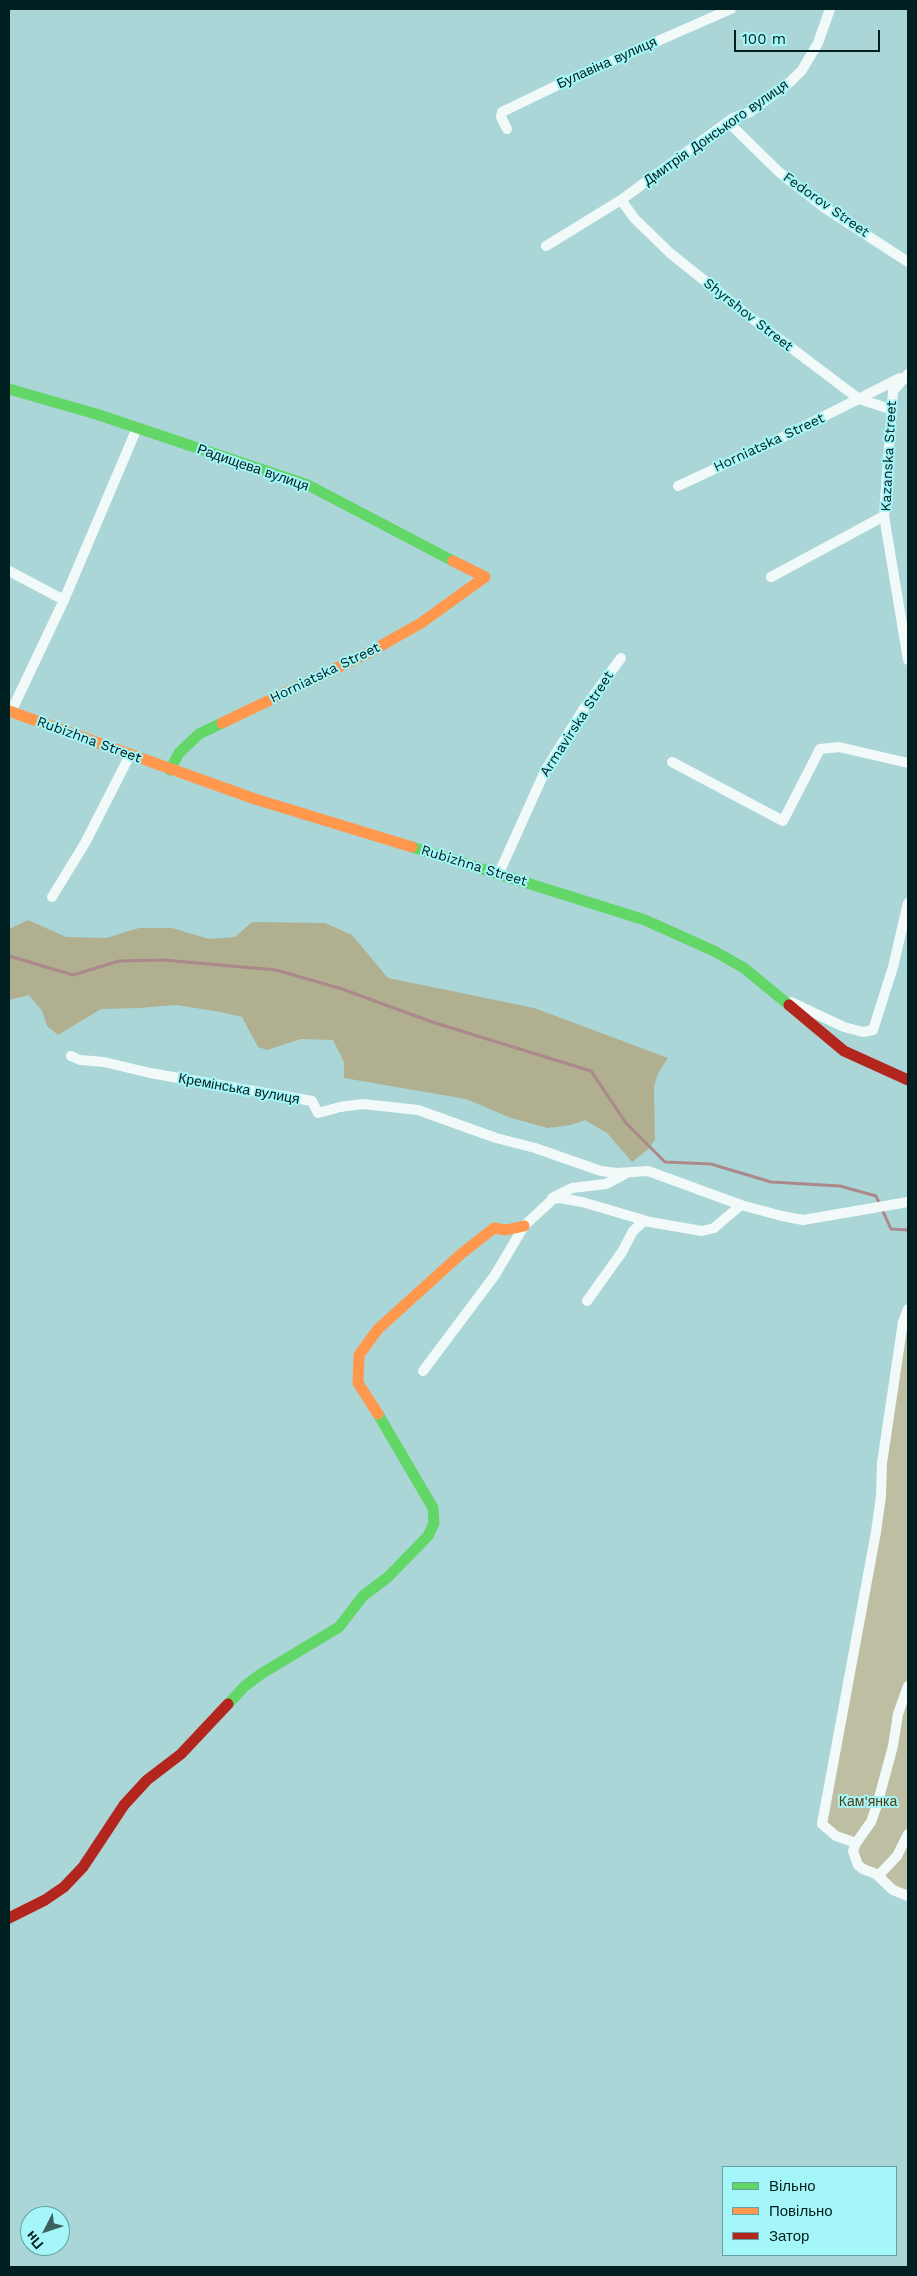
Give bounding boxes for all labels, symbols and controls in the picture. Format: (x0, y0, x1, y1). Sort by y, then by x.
scale bar (737, 20, 883, 52)
text: 100 m (742, 30, 786, 48)
street label: Булавіна вулиця (554, 33, 660, 93)
street label: Дмитрія Донського вулиця (640, 77, 792, 189)
street label: Fedorov Street (780, 169, 872, 241)
street label: Shyrshov Street (700, 275, 796, 355)
street label: Kazanska Street (878, 400, 900, 512)
street label: Horniatska Street (711, 410, 827, 476)
street label: Радищева вулиця (195, 441, 311, 495)
street label: Horniatska Street (267, 639, 383, 707)
street label: Armavirska Street (537, 668, 617, 780)
street label: Rubizhna Street (34, 713, 144, 767)
street label: Rubizhna Street (419, 842, 529, 890)
street label: Кремінська вулиця (177, 1070, 301, 1108)
park label: Кам'янка (839, 1794, 897, 1810)
legend (722, 2166, 897, 2256)
text: Вільно (769, 2177, 816, 2195)
text: Повільно (769, 2202, 833, 2220)
north arrow (20, 2206, 70, 2256)
text: Затор (769, 2227, 809, 2245)
text: Пн (22, 2228, 47, 2252)

